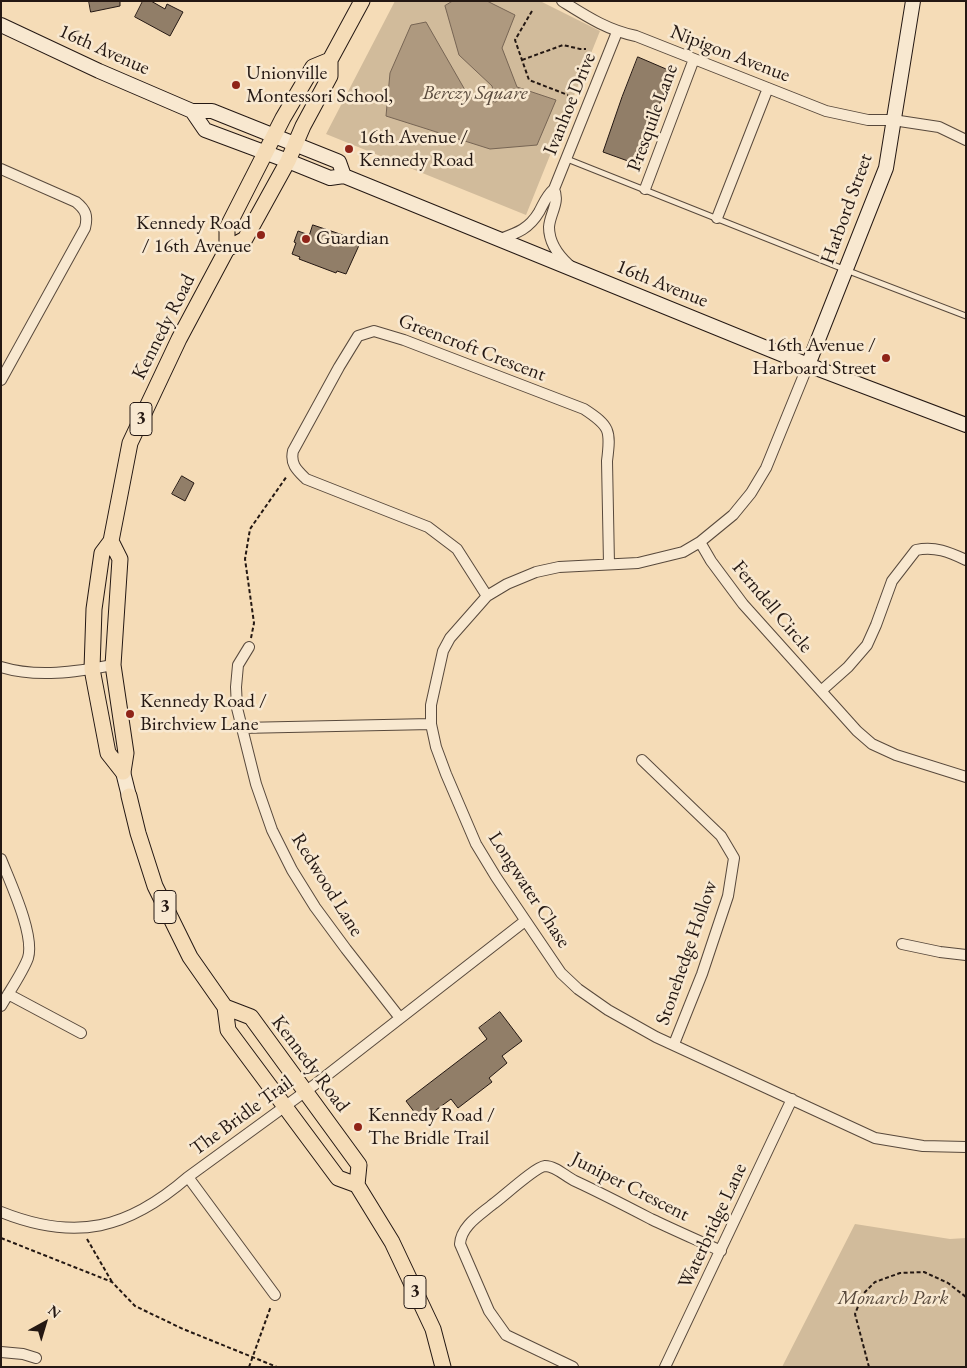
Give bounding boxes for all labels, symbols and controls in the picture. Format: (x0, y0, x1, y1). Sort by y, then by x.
street label: 16th Avenue (55, 19, 153, 81)
street label: Nipigon Avenue (667, 20, 793, 88)
street label: Ivanhoe Drive (539, 49, 601, 159)
street label: Presquile Lane (622, 61, 684, 175)
place label: Unionville Montessori School, (246, 62, 393, 109)
marker: Unionville Montessori School, (230, 79, 242, 91)
park label: Berczy Square (422, 82, 528, 106)
place label: 16th Avenue / Kennedy Road (359, 126, 474, 173)
marker: 16th Avenue / Kennedy Road (343, 143, 355, 155)
street label: Harbord Street (816, 150, 878, 268)
place label: Kennedy Road / 16th Avenue (136, 212, 251, 259)
place label: Guardian (316, 227, 389, 251)
marker: Kennedy Road / 16th Avenue (255, 229, 267, 241)
marker: Guardian (300, 233, 312, 245)
street label: 16th Avenue (612, 255, 712, 313)
street label: Kennedy Road (127, 270, 201, 384)
street label: Greencroft Crescent (395, 309, 549, 387)
place label: 16th Avenue / Harboard Street (753, 334, 876, 381)
marker: 16th Avenue / Harboard Street (880, 352, 892, 364)
road number: 3 (130, 402, 152, 436)
street label: Ferndell Circle (727, 556, 817, 658)
place label: Kennedy Road / Birchview Lane (140, 690, 267, 737)
marker: Kennedy Road / Birchview Lane (124, 708, 136, 720)
street label: Longwater Chase (483, 827, 575, 953)
street label: Redwood Lane (286, 829, 368, 941)
street label: Stonehedge Hollow (651, 878, 723, 1028)
road number: 3 (154, 890, 176, 924)
street label: Kennedy Road (266, 1011, 354, 1117)
street label: The Bridle Trail (186, 1071, 298, 1161)
place label: Kennedy Road / The Bridle Trail (368, 1104, 495, 1151)
marker: Kennedy Road / The Bridle Trail (352, 1121, 364, 1133)
street label: Juniper Crescent (567, 1147, 693, 1227)
street label: Waterbridge Lane (673, 1159, 753, 1293)
road number: 3 (404, 1275, 426, 1308)
park label: Monarch Park (837, 1287, 949, 1311)
north arrow (20, 1298, 70, 1348)
text: N (44, 1301, 64, 1322)

